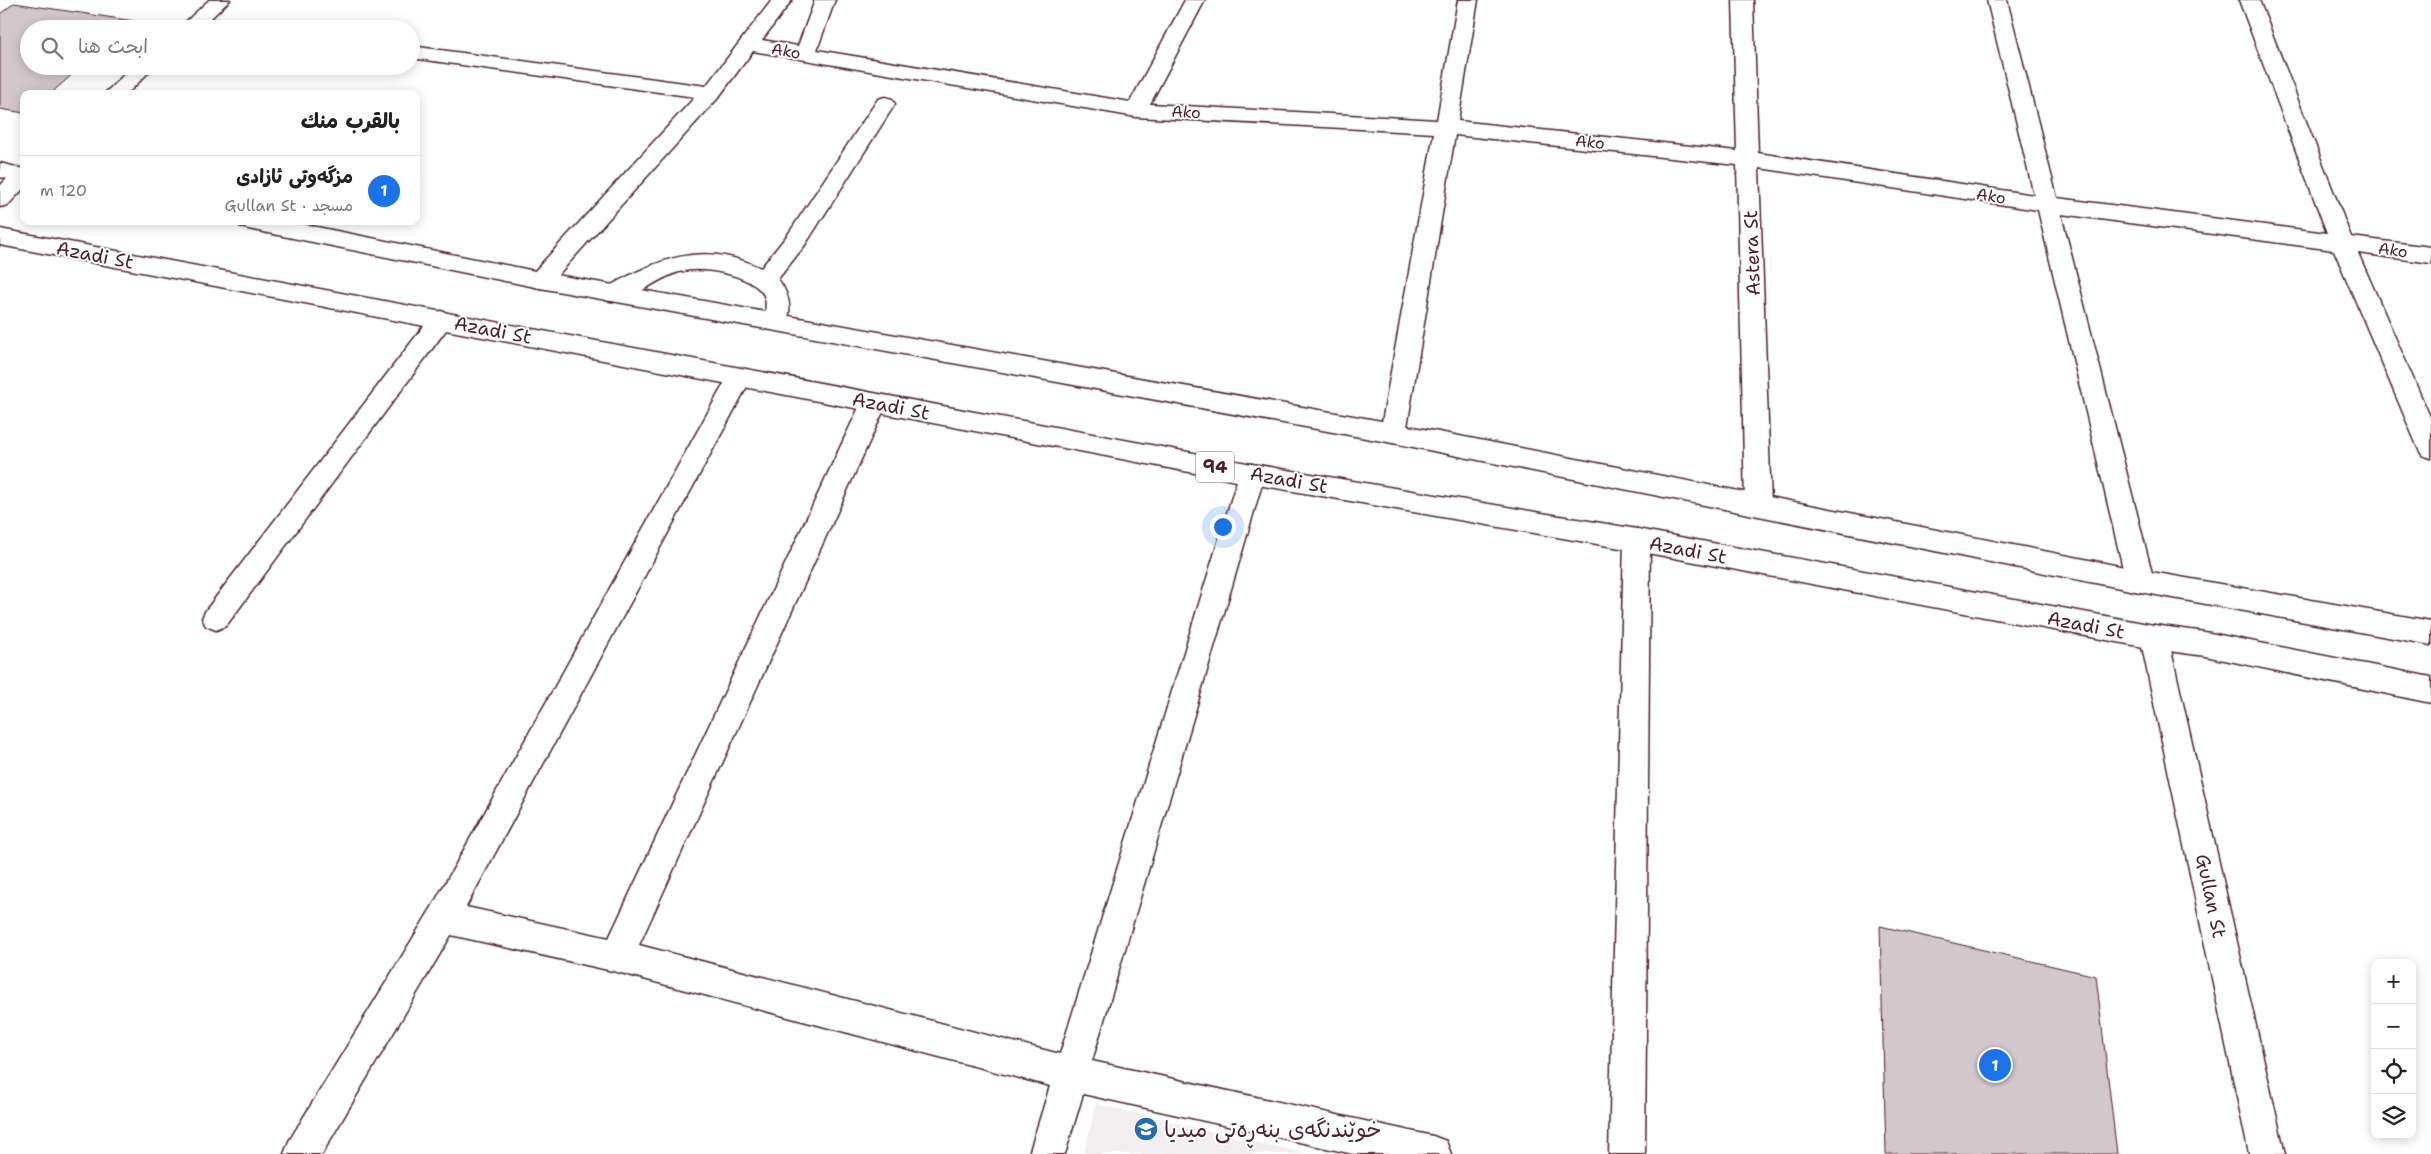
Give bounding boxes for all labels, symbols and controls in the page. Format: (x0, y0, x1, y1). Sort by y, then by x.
search box (20, 20, 420, 75)
icon: search (38, 34, 66, 62)
text: ابحث هنا (78, 34, 148, 59)
street label: Ako (770, 38, 802, 64)
street label: Ako (1171, 101, 1201, 123)
text: بالقرب منك (301, 107, 400, 135)
street label: Ako (1574, 130, 1606, 154)
text: مزگەوتی ئازادی (236, 164, 353, 189)
text: 120 m (40, 180, 87, 201)
text: 1 (380, 180, 388, 201)
street label: Ako (1975, 183, 2007, 209)
text: مسجد · Gullan St (224, 195, 353, 216)
street label: Astera St (1738, 210, 1766, 296)
street label: Azadi St (54, 235, 136, 275)
street label: Ako (2377, 238, 2409, 262)
street label: Azadi St (452, 310, 534, 350)
street label: Azadi St (850, 386, 932, 426)
road number: 94 (1196, 452, 1234, 482)
street label: Azadi St (1248, 461, 1330, 499)
your location (1210, 514, 1236, 540)
street label: Azadi St (1647, 530, 1729, 570)
street label: Azadi St (2045, 605, 2127, 645)
street label: Gullan St (2190, 852, 2232, 940)
map controls (2371, 959, 2416, 1139)
button: + (2371, 959, 2416, 1004)
button: − (2371, 1004, 2416, 1049)
pin: 1 (1979, 1046, 2011, 1084)
button: locate (2371, 1049, 2416, 1094)
button: layers (2371, 1094, 2416, 1139)
place label: خوێندنگەی بنەڕەتی میدیا (1164, 1115, 1381, 1148)
school or university icon: خوێندنگەی بنەڕەتی میدیا (1133, 1116, 1159, 1142)

